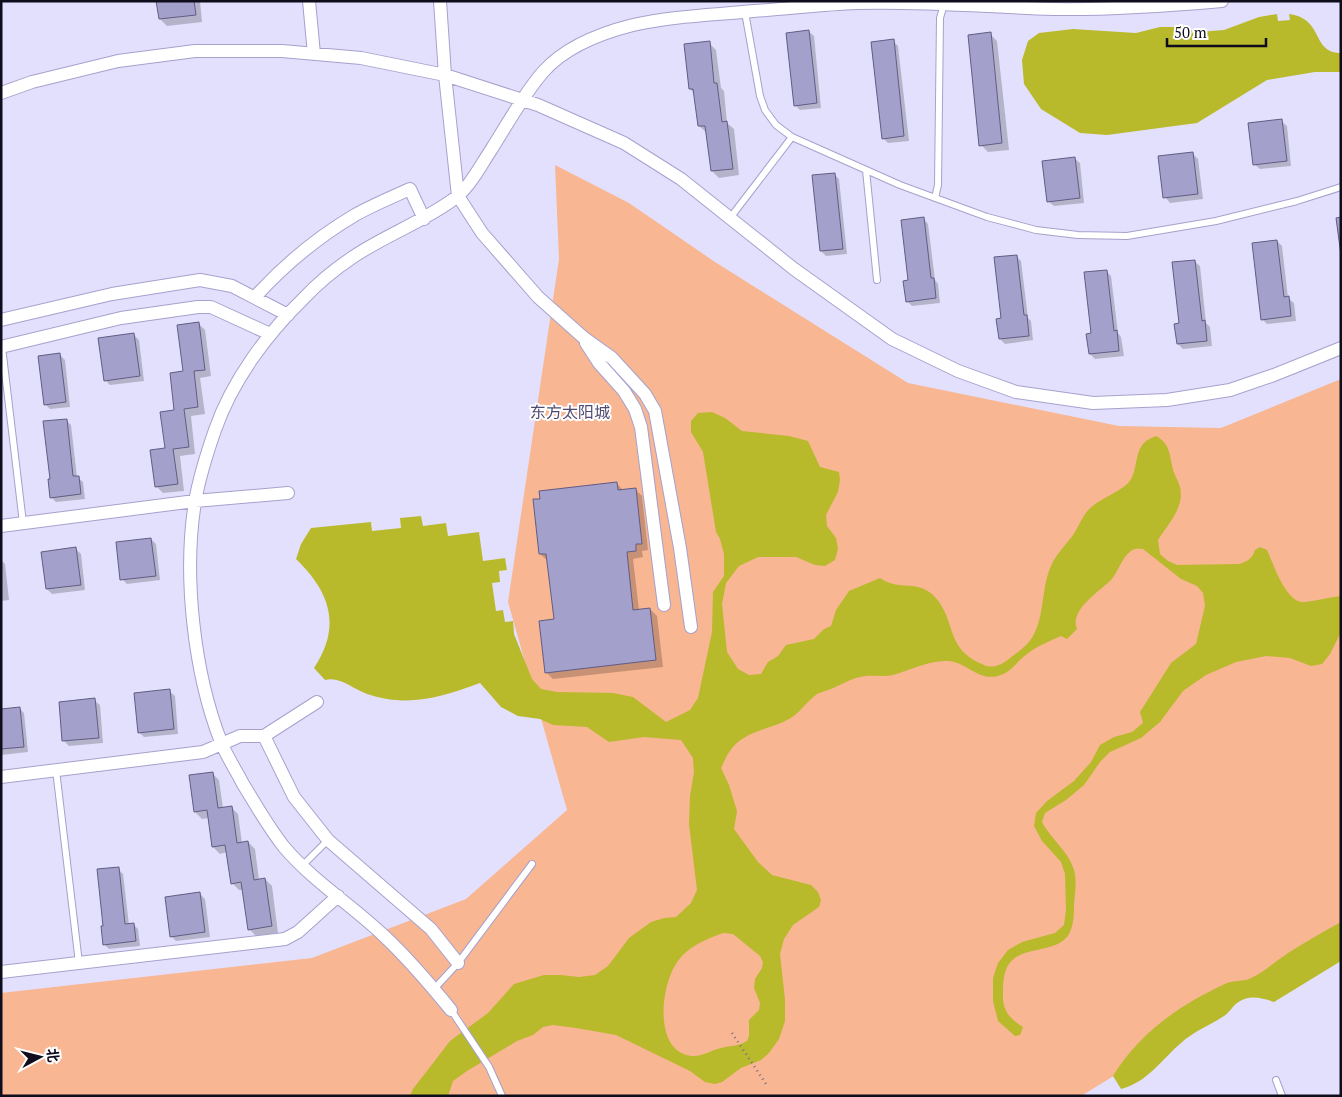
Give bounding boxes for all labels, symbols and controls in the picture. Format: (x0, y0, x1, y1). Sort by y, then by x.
scale bar (1167, 15, 1266, 47)
text: 50 m (1174, 22, 1207, 42)
district label: 东方太阳城 (530, 401, 610, 423)
north arrow (15, 1032, 65, 1082)
text: 北 (43, 1047, 64, 1063)

